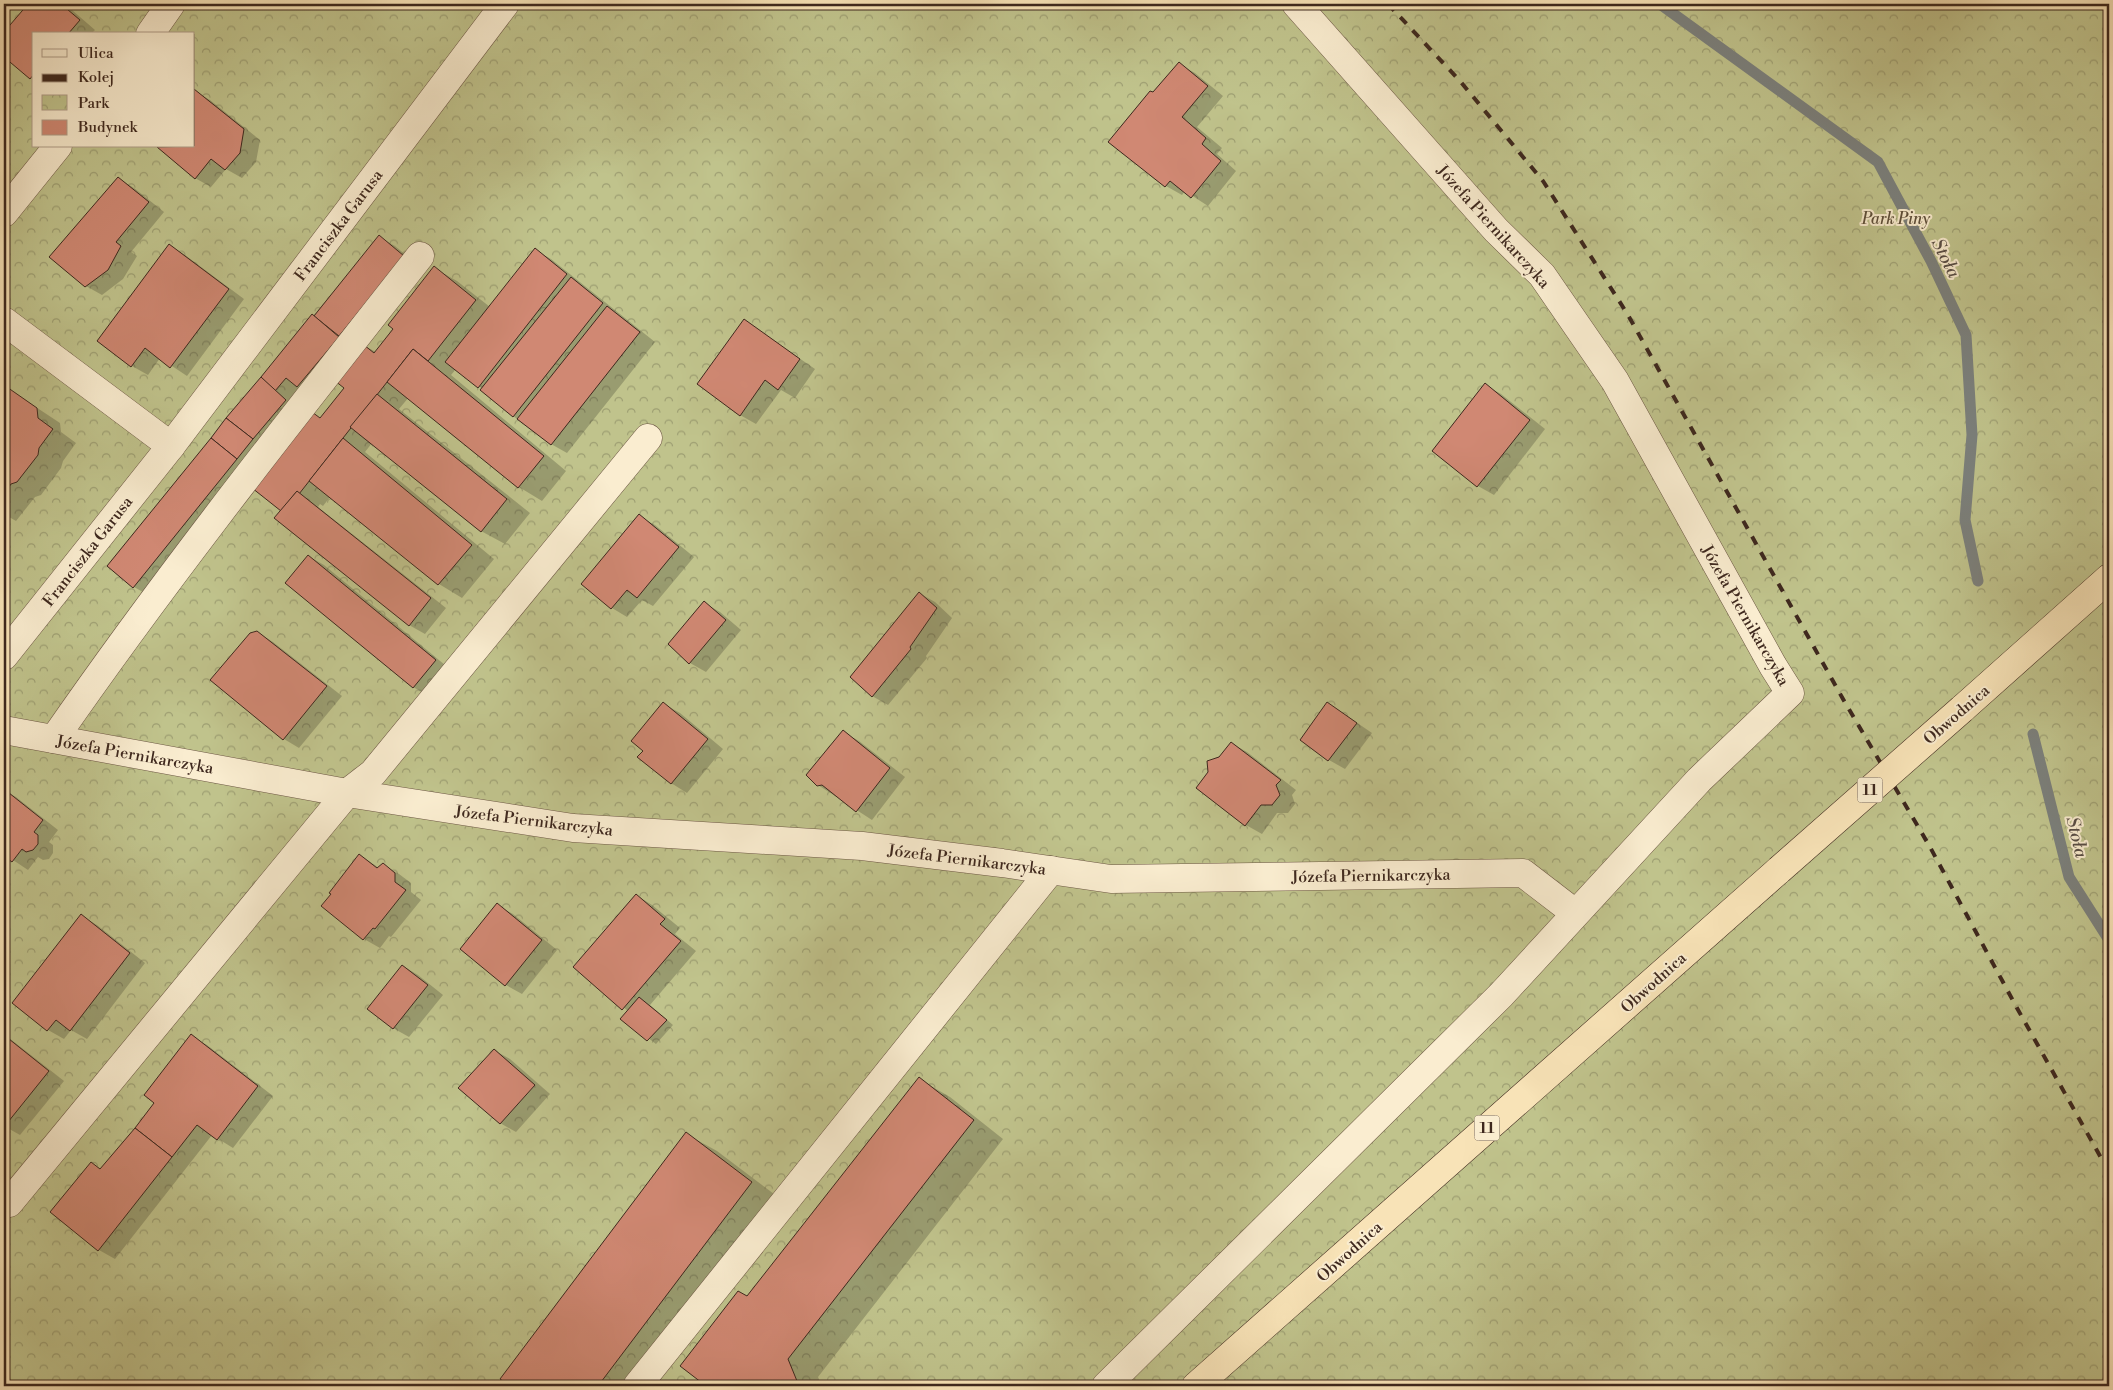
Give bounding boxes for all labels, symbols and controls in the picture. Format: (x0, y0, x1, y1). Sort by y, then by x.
legend (32, 32, 195, 148)
text: Ulica (78, 44, 114, 63)
text: Kolej (78, 68, 114, 87)
text: Park (78, 94, 110, 113)
text: Budynek (77, 118, 139, 137)
street label: Józefa Piernikarczyka (1432, 160, 1555, 293)
street label: Franciszka Garusa (290, 165, 388, 285)
park label: Park Piny (1861, 209, 1931, 229)
water label: Stoła (1926, 235, 1966, 283)
street label: Franciszka Garusa (38, 492, 138, 611)
street label: Józefa Piernikarczyka (1696, 541, 1794, 690)
street label: Obwodnica (1919, 680, 1995, 749)
street label: Józefa Piernikarczyka (54, 731, 216, 779)
road number: 11 (1858, 778, 1882, 802)
street label: Józefa Piernikarczyka (453, 801, 615, 841)
water label: Stoła (2060, 814, 2093, 861)
street label: Józefa Piernikarczyka (886, 840, 1048, 880)
street label: Józefa Piernikarczyka (1290, 865, 1452, 887)
street label: Obwodnica (1617, 947, 1691, 1017)
road number: 11 (1474, 1116, 1500, 1140)
street label: Obwodnica (1313, 1216, 1387, 1286)

